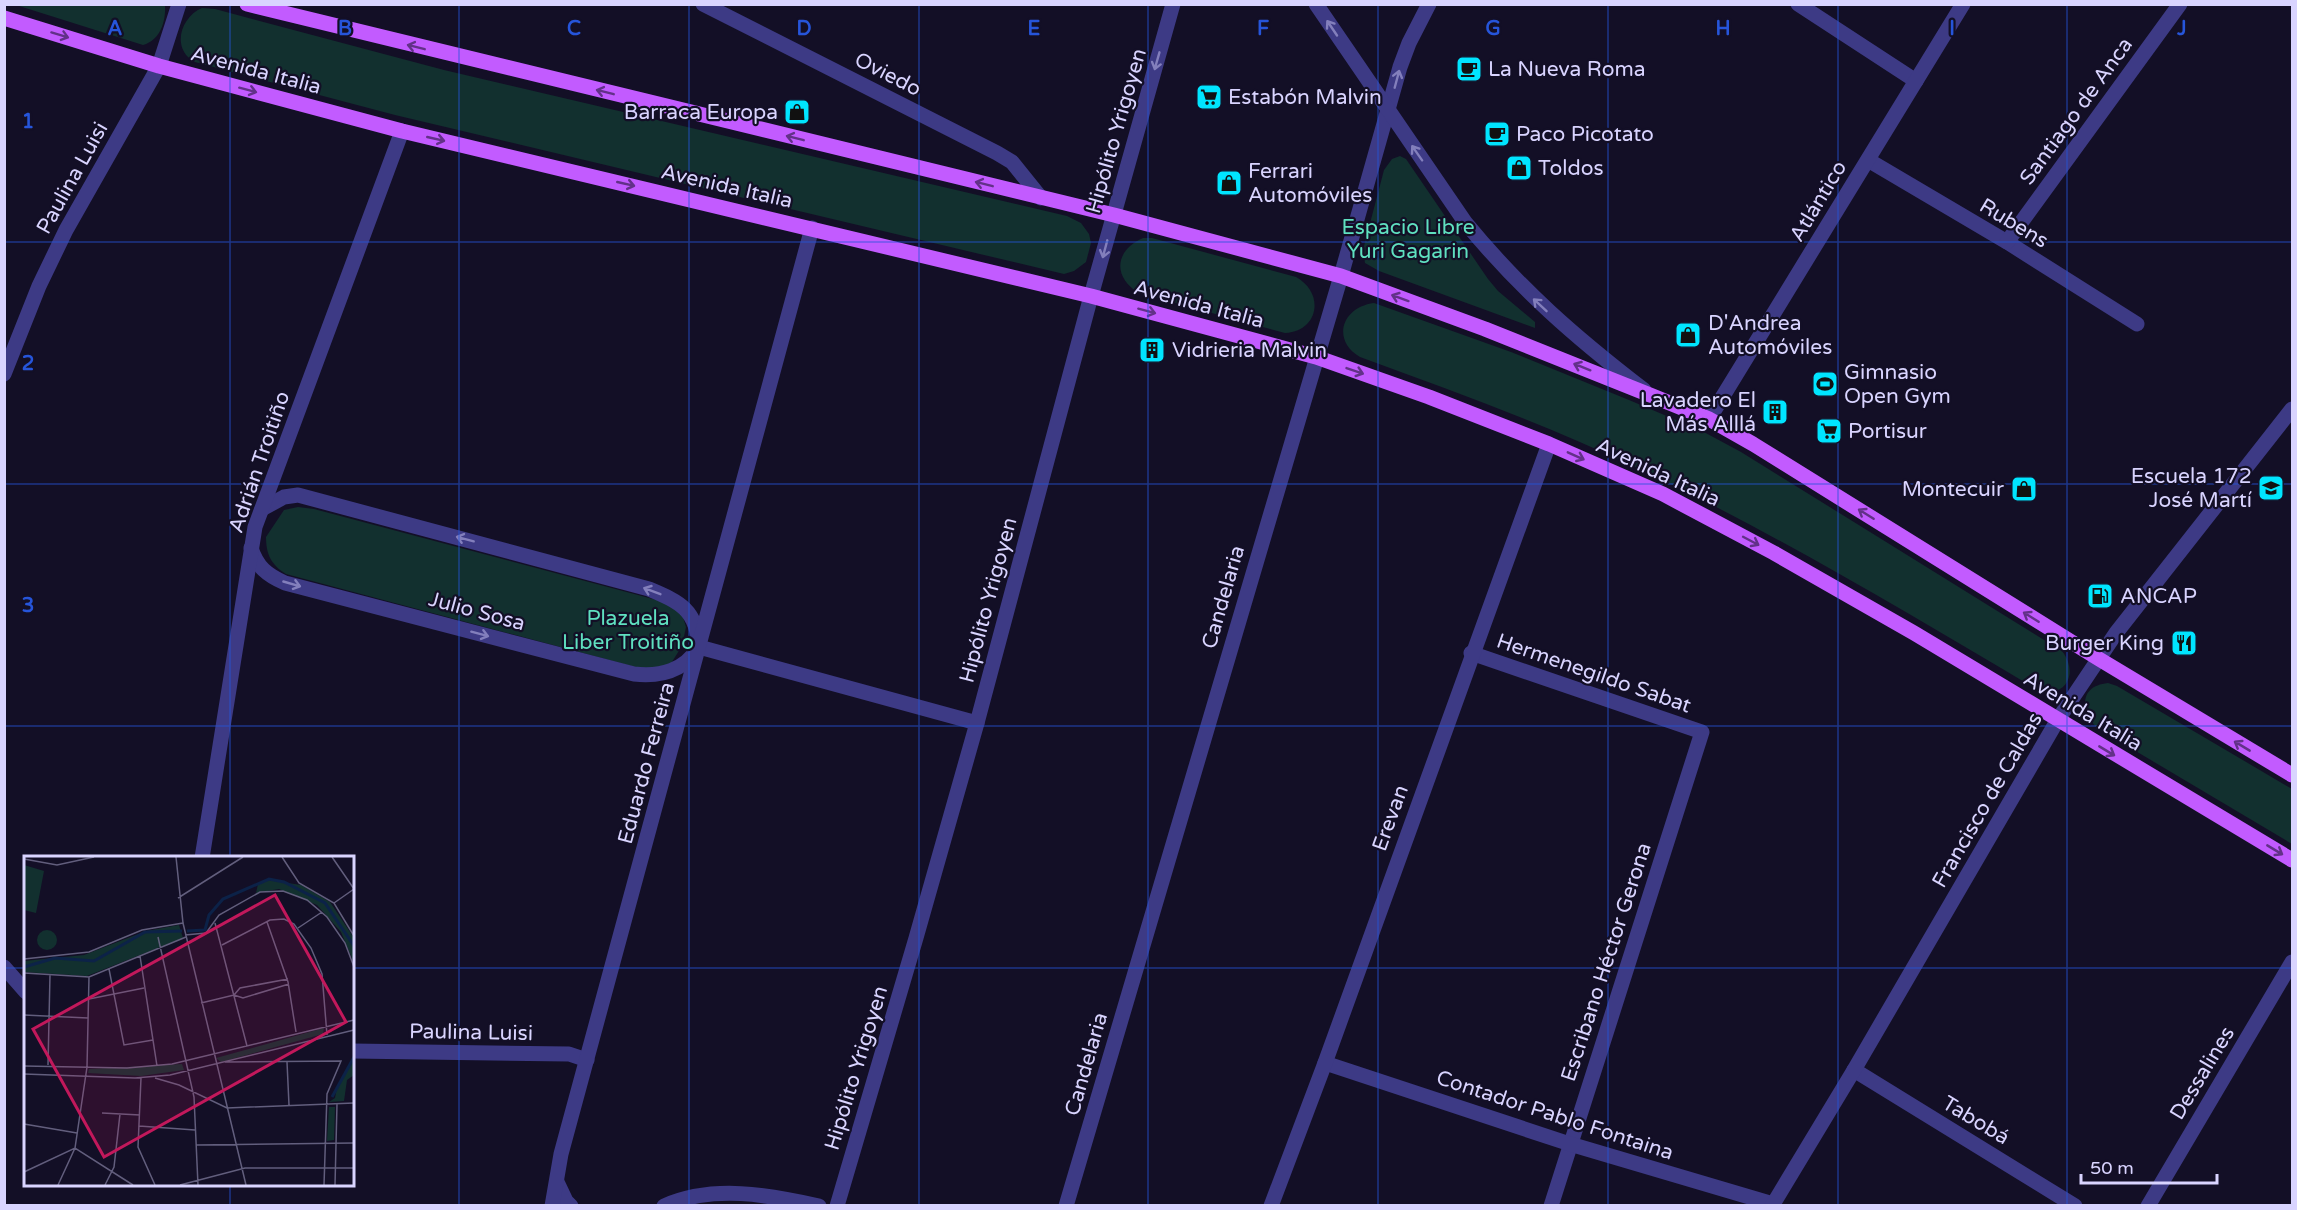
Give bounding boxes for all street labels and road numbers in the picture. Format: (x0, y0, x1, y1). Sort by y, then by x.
street label: Santiago de Anca (2015, 33, 2138, 190)
street label: Avenida Italia (188, 41, 324, 100)
street label: Hipólito Yrigoyen (1081, 46, 1152, 216)
street label: Oviedo (850, 47, 925, 102)
street label: Paulina Luisi (31, 118, 113, 239)
street label: Atlántico (1785, 156, 1852, 246)
street label: Avenida Italia (659, 159, 795, 214)
street label: Rubens (1975, 193, 2053, 254)
street label: Avenida Italia (1131, 275, 1267, 334)
street label: Adrián Troitiño (224, 388, 295, 536)
street label: Avenida Italia (1592, 433, 1724, 512)
street label: Hipólito Yrigoyen (954, 515, 1023, 686)
street label: Candelaria (1197, 543, 1250, 652)
street label: Julio Sosa (426, 587, 528, 636)
street label: Hermenegildo Sabat (1493, 628, 1694, 719)
street label: Avenida Italia (2019, 666, 2147, 757)
street label: Eduardo Ferreira (613, 679, 680, 847)
street label: Francisco de Caldas (1927, 708, 2048, 892)
street label: Erevan (1367, 782, 1414, 855)
street label: Escribano Héctor Gerona (1556, 840, 1657, 1085)
street label: Hipólito Yrigoyen (820, 983, 893, 1153)
street label: Candelaria (1060, 1010, 1113, 1119)
street label: Paulina Luisi (409, 1019, 533, 1046)
street label: Dessalines (2165, 1022, 2240, 1124)
street label: Contador Pablo Fontaina (1433, 1065, 1677, 1166)
street label: Tabobá (1938, 1091, 2014, 1150)

